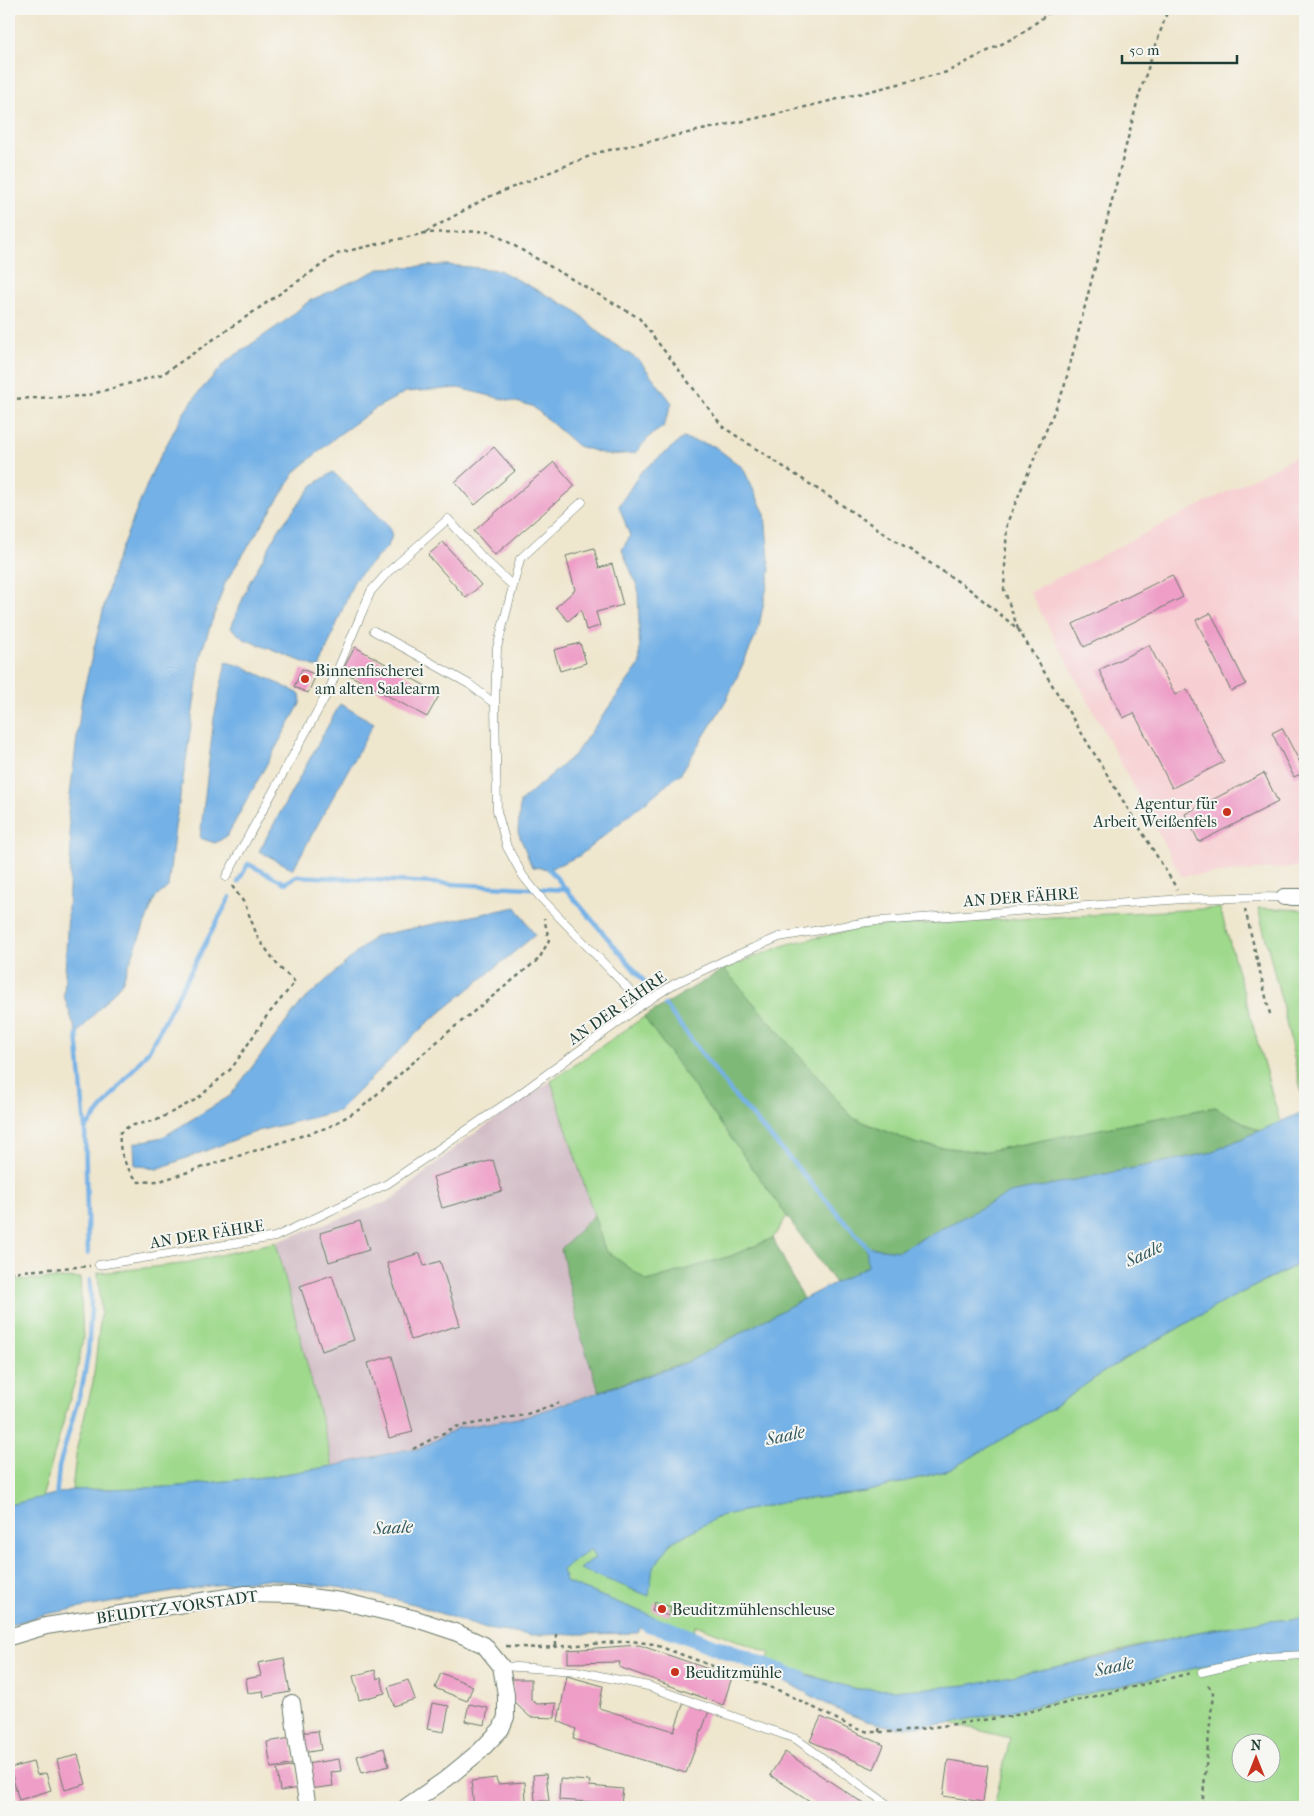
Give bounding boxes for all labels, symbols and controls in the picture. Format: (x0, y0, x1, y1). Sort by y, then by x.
scale bar (1122, 32, 1236, 64)
text: 50 m (1129, 41, 1160, 59)
place label: Binnenfischerei am alten Saalearm (315, 661, 441, 698)
marker: Binnenfischerei am alten Saalearm (299, 673, 311, 685)
place label: Agentur für Arbeit Weißenfels (1092, 794, 1217, 831)
marker: Agentur für Arbeit Weißenfels (1221, 806, 1233, 818)
street label: AN DER FÄHRE (962, 883, 1079, 911)
street label: AN DER FÄHRE (563, 967, 670, 1049)
street label: AN DER FÄHRE (148, 1216, 266, 1253)
water label: Saale (1121, 1236, 1167, 1273)
water label: Saale (762, 1421, 807, 1451)
water label: Saale (372, 1516, 414, 1540)
street label: BEUDITZ-VORSTADT (95, 1586, 259, 1628)
place label: Beuditzmühlenschleuse (672, 1600, 835, 1619)
marker: Beuditzmühlenschleuse (656, 1603, 668, 1615)
water label: Saale (1091, 1652, 1136, 1682)
place label: Beuditzmühle (685, 1663, 782, 1682)
marker: Beuditzmühle (669, 1666, 681, 1678)
north arrow (1232, 1734, 1282, 1784)
text: N (1251, 1737, 1262, 1754)

